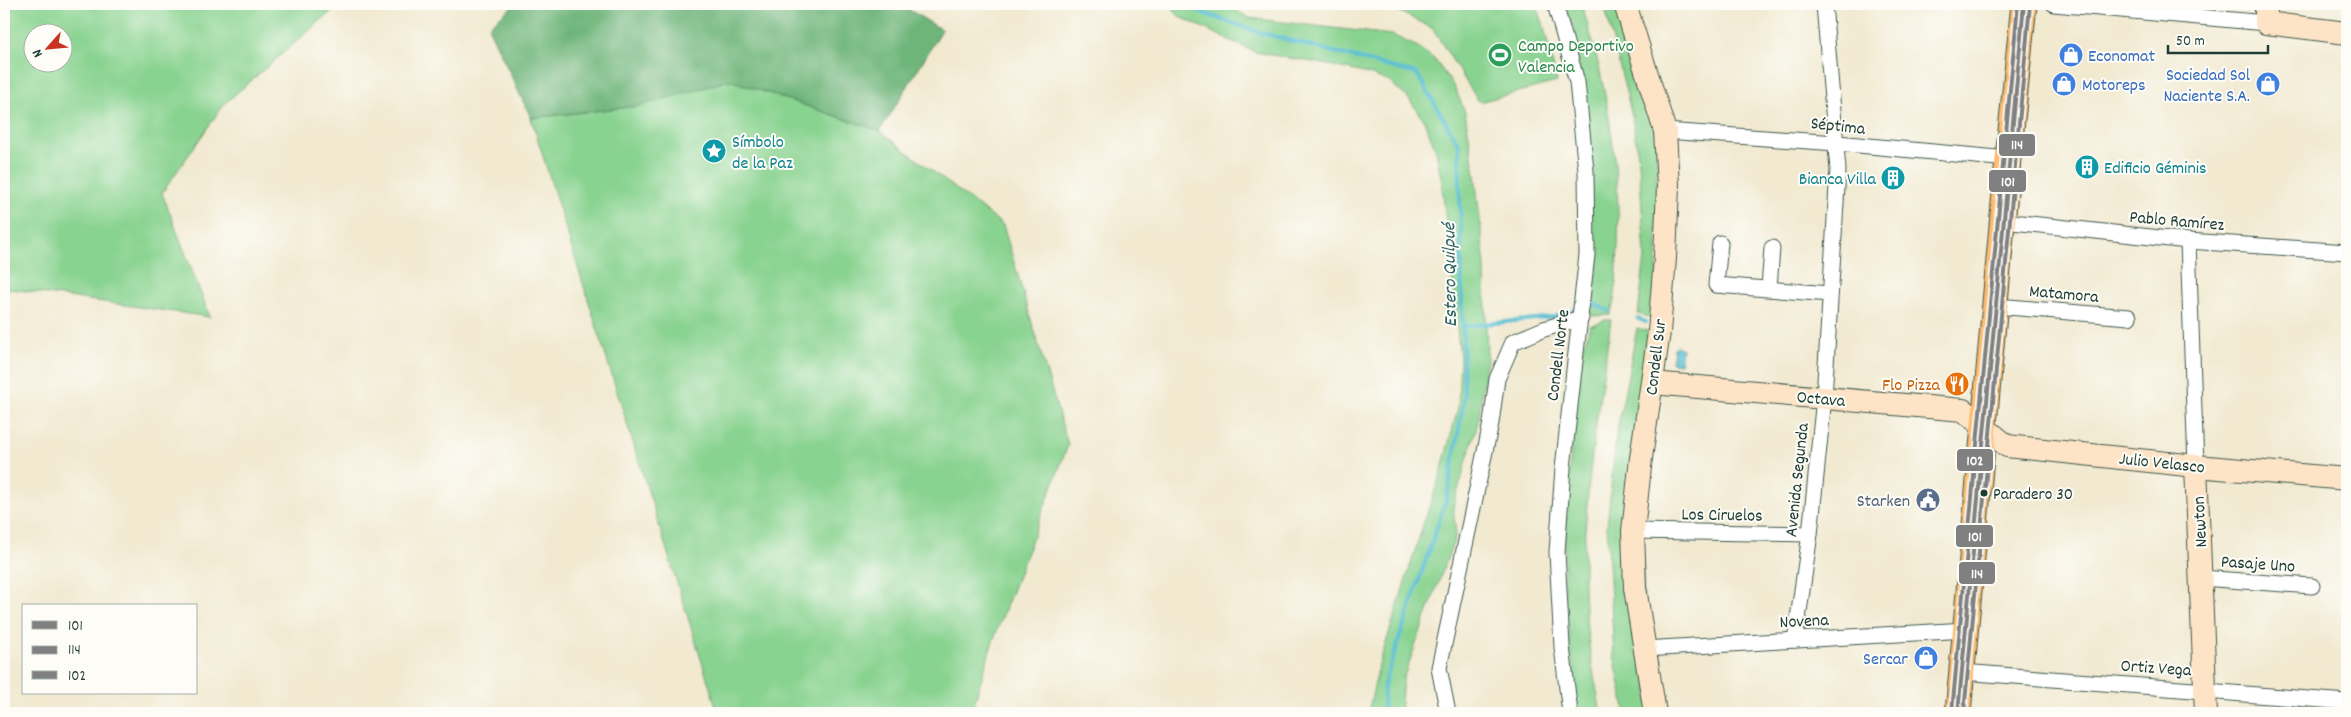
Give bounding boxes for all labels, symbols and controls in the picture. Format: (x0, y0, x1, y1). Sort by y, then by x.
north arrow (22, 22, 72, 72)
scale bar (2168, 22, 2268, 54)
text: 50 m (2176, 31, 2205, 53)
place label: Campo Deportivo Valencia (1518, 35, 1634, 81)
sports icon: Campo Deportivo Valencia (1487, 42, 1513, 68)
shop icon: Economat (2058, 42, 2084, 68)
text: N (28, 45, 49, 61)
place label: Economat (2088, 45, 2156, 70)
place label: Sociedad Sol Naciente S.A. (2163, 64, 2251, 110)
shop icon: Motoreps (2051, 71, 2077, 97)
shop icon: Sociedad Sol Naciente S.A. (2255, 71, 2281, 97)
place label: Motoreps (2082, 74, 2146, 99)
street label: Séptima (1809, 112, 1867, 143)
place label: Símbolo de la Paz (732, 131, 793, 177)
line badge: 114 (1998, 133, 2036, 157)
text: 114 (2011, 136, 2023, 156)
place icon: Símbolo de la Paz (701, 138, 727, 164)
building icon: Edificio Géminis (2074, 154, 2100, 180)
place label: Edificio Géminis (2104, 157, 2207, 182)
building icon: Bianca Villa (1880, 165, 1906, 191)
place label: Bianca Villa (1799, 168, 1877, 193)
line badge: 101 (1988, 169, 2027, 193)
text: 101 (2001, 173, 2015, 193)
street label: Pablo Ramírez (2128, 206, 2225, 239)
water label: Estero Quilpué (1437, 221, 1466, 327)
street label: Matamora (2028, 280, 2100, 311)
street label: Condell Norte (1541, 308, 1578, 403)
street label: Condell Sur (1640, 317, 1675, 397)
restaurant icon: Flo Pizza (1944, 371, 1970, 397)
place label: Flo Pizza (1882, 374, 1941, 399)
street label: Octava (1795, 386, 1847, 415)
street label: Avenida Segunda (1780, 421, 1817, 539)
line badge: 102 (1956, 448, 1994, 472)
street label: Julio Velasco (2118, 448, 2206, 481)
text: 102 (1967, 452, 1983, 472)
place label: Paradero 30 (1993, 484, 2073, 508)
public building icon: Starken (1915, 487, 1941, 513)
marker: Paradero 30 (1979, 488, 1989, 498)
place label: Starken (1857, 490, 1910, 515)
street label: Newton (2188, 496, 2215, 548)
street label: Los Ciruelos (1681, 503, 1763, 530)
line badge: 101 (1955, 524, 1994, 548)
text: 101 (1968, 528, 1982, 548)
street label: Pasaje Uno (2220, 550, 2296, 581)
line badge: 114 (1958, 561, 1996, 585)
text: 114 (1971, 565, 1983, 585)
legend (22, 604, 198, 694)
street label: Novena (1779, 609, 1830, 636)
text: 101 (68, 616, 83, 638)
text: 114 (68, 640, 81, 662)
shop icon: Sercar (1913, 645, 1939, 671)
place label: Sercar (1863, 648, 1908, 673)
street label: Ortiz Vega (2120, 655, 2193, 684)
text: 102 (68, 666, 86, 688)

